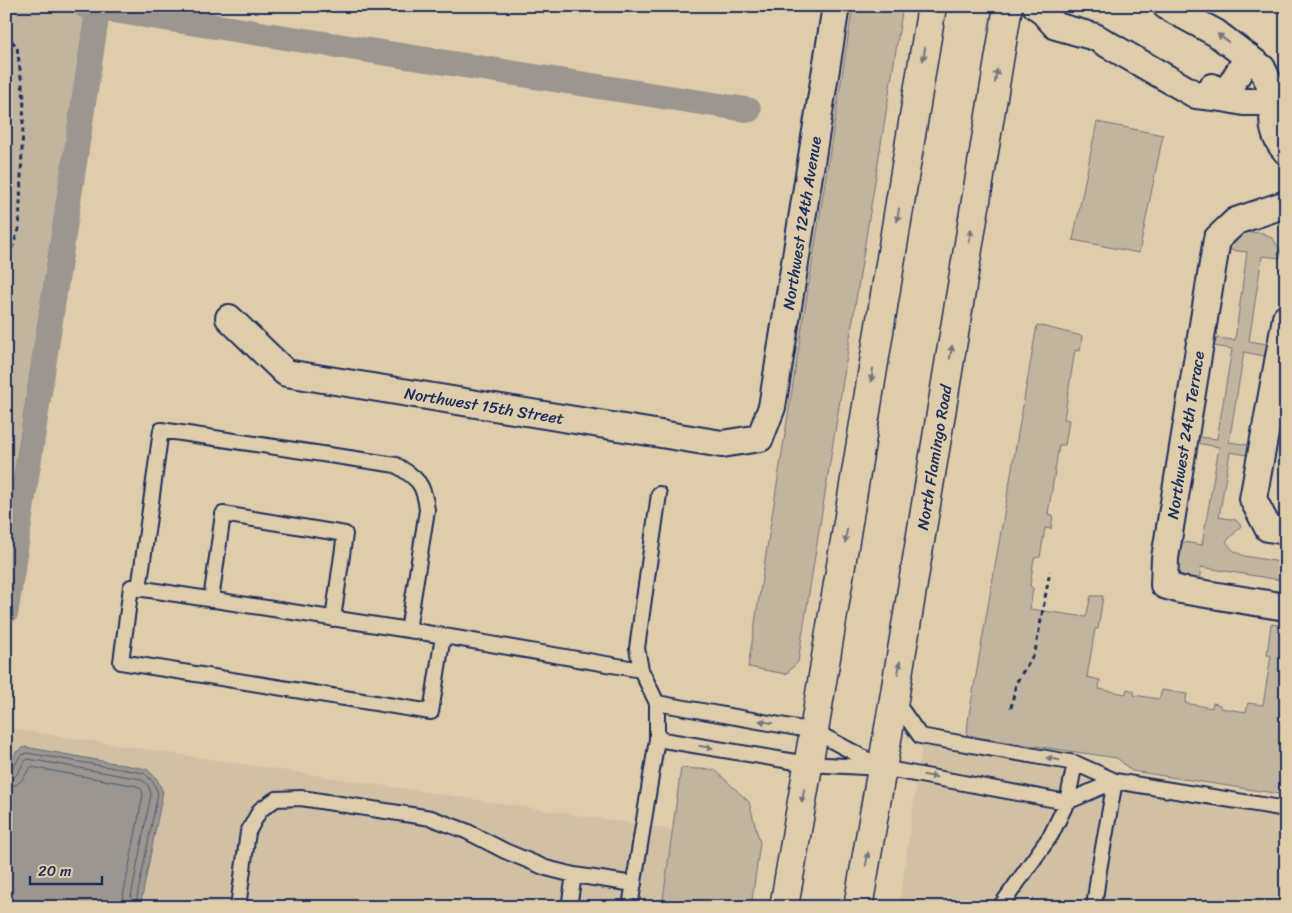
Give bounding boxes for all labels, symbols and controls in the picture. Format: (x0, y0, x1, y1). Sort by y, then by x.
one-way arrow (1216, 33, 1230, 43)
one-way arrow (920, 47, 928, 63)
one-way arrow (993, 68, 1001, 84)
street label: Northwest 124th Avenue (774, 134, 830, 312)
one-way arrow (894, 207, 902, 223)
one-way arrow (966, 228, 974, 244)
one-way arrow (947, 344, 955, 360)
street label: Northwest 24th Terrace (1158, 349, 1213, 521)
one-way arrow (867, 368, 875, 384)
street label: Northwest 15th Street (402, 378, 566, 433)
street label: North Flamingo Road (908, 381, 961, 532)
one-way arrow (841, 528, 849, 544)
one-way arrow (896, 659, 904, 675)
one-way arrow (758, 718, 774, 726)
one-way arrow (698, 743, 714, 751)
one-way arrow (1044, 755, 1060, 763)
one-way arrow (922, 773, 938, 781)
one-way arrow (798, 788, 806, 804)
one-way arrow (863, 850, 871, 866)
scale bar (30, 853, 102, 885)
text: 20 m (38, 858, 72, 884)

